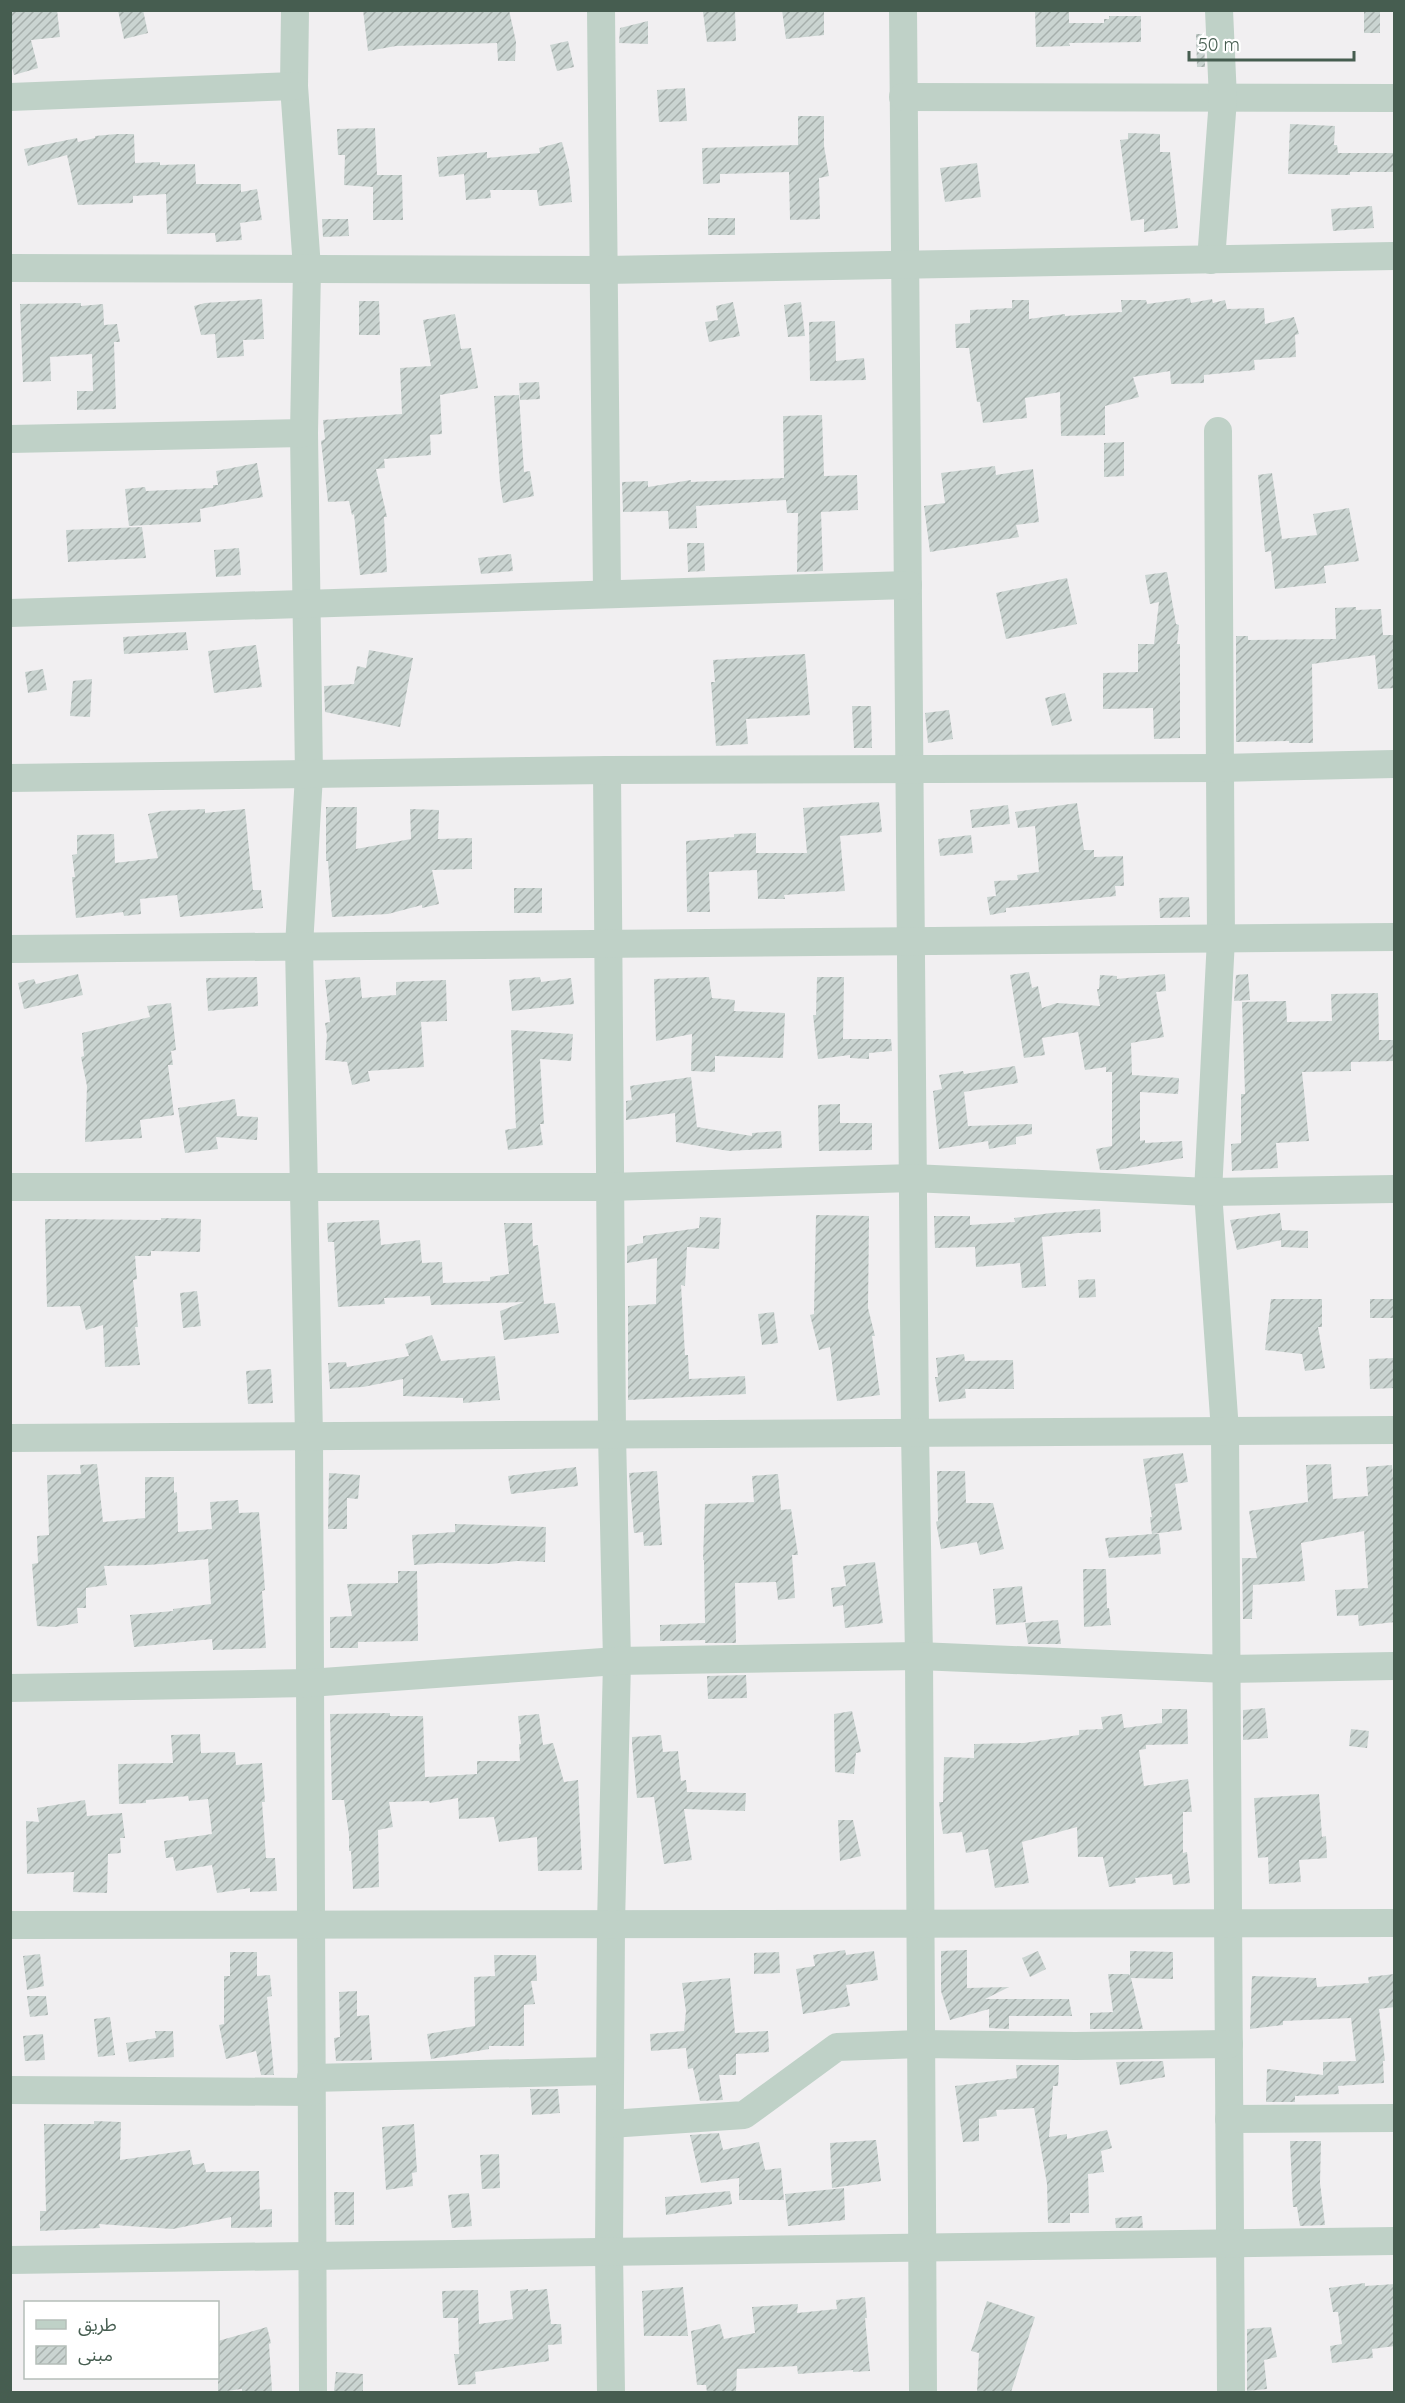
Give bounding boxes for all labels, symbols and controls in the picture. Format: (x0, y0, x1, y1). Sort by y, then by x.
scale bar (1189, 24, 1354, 62)
text: 50 m (1198, 33, 1240, 56)
legend (24, 2301, 219, 2379)
text: طريق (78, 2313, 117, 2336)
text: مبنى (78, 2343, 113, 2366)

